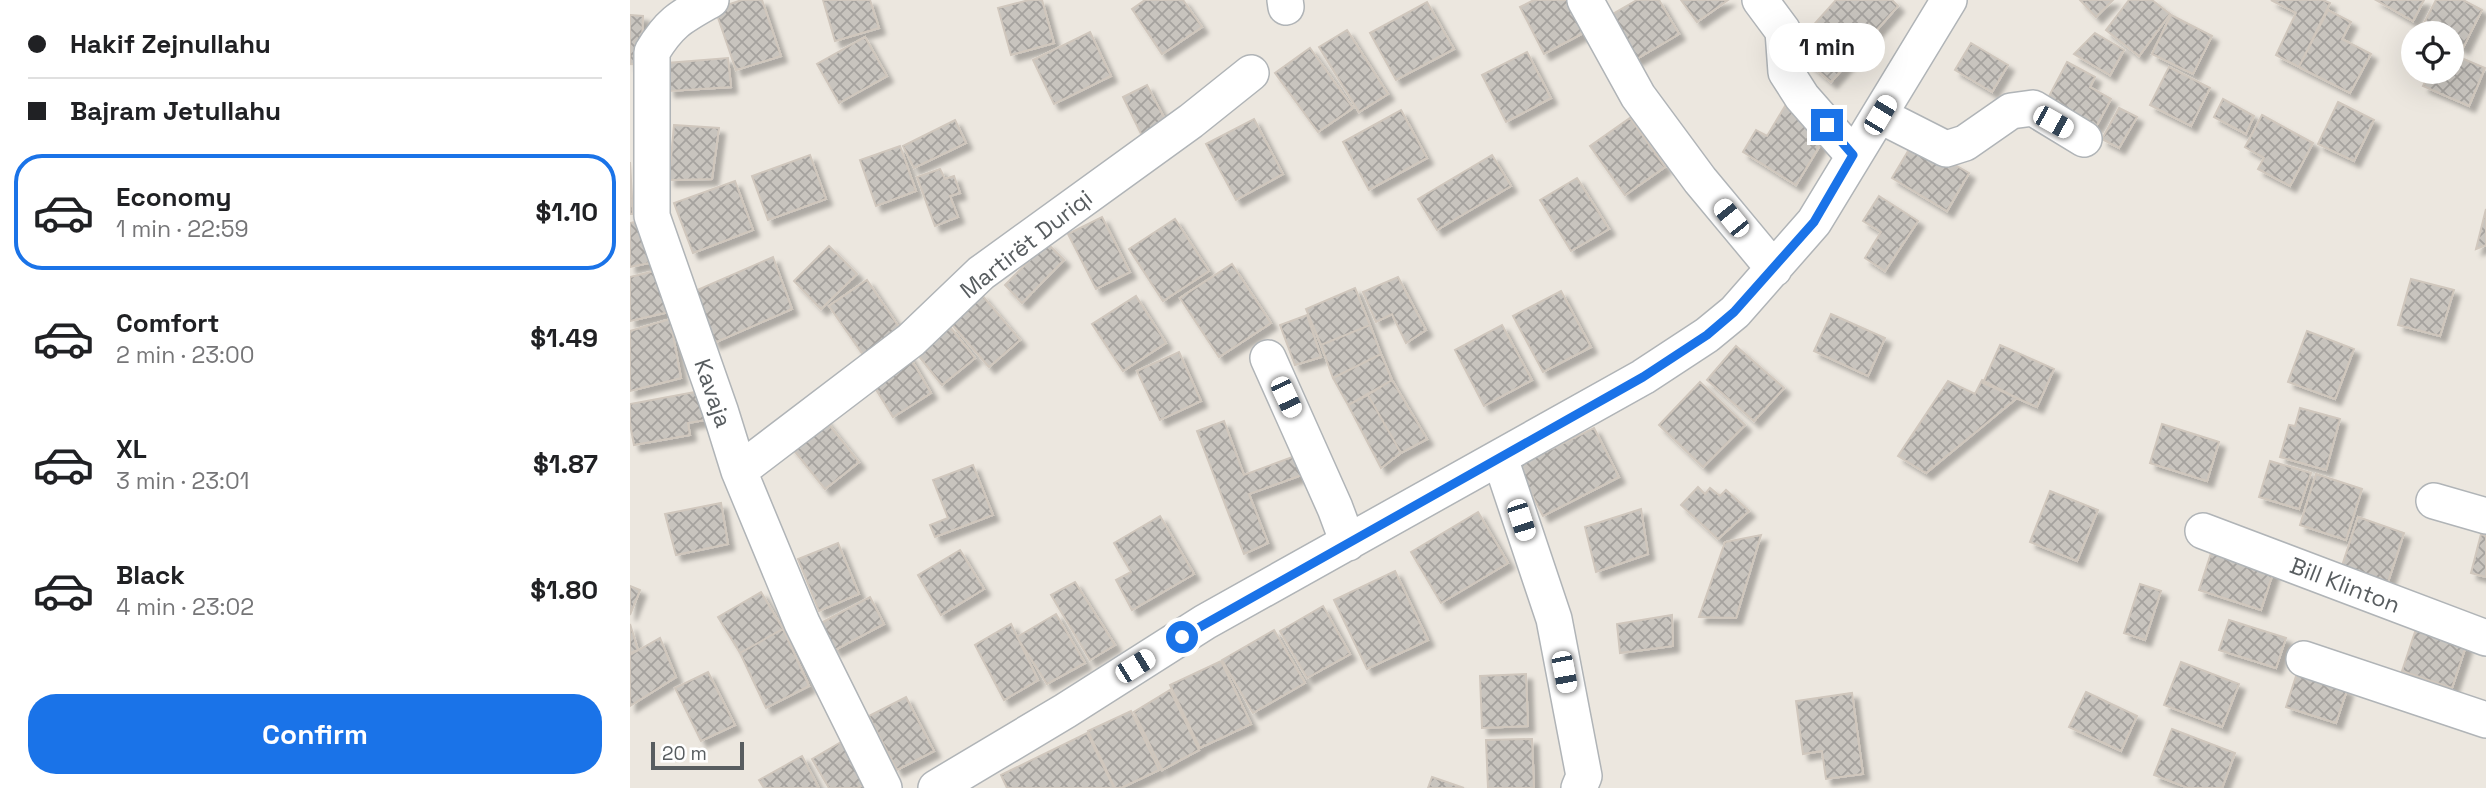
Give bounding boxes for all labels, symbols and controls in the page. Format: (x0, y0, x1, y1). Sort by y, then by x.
map controls (2401, 21, 2464, 84)
button: locate (2401, 21, 2464, 84)
callout: 1 min (1769, 24, 1885, 72)
text: Hakif Zejnullahu (70, 27, 271, 61)
text: 1 min (1799, 32, 1855, 62)
car (1861, 92, 1900, 138)
text: Bajram Jetullahu (70, 94, 281, 128)
car (2030, 103, 2077, 141)
route end (1811, 109, 1843, 141)
text: Economy (116, 180, 232, 214)
icon: car (32, 181, 95, 244)
street label: Martirët Duriqi (954, 183, 1098, 305)
text: $1.10 (535, 195, 598, 229)
car (1710, 195, 1753, 241)
text: 1 min · 22:59 (116, 214, 249, 244)
text: Comfort (116, 306, 219, 340)
icon: car (32, 307, 95, 370)
text: $1.49 (530, 321, 598, 355)
text: 2 min · 23:00 (116, 340, 254, 370)
street label: Kavaja (687, 355, 739, 431)
car (1268, 374, 1305, 420)
text: XL (116, 432, 147, 466)
icon: car (32, 433, 95, 496)
text: $1.87 (533, 447, 598, 481)
text: 3 min · 23:01 (116, 466, 249, 496)
car (1505, 497, 1538, 543)
street label: Bill Klinton (2286, 550, 2404, 620)
text: Black (116, 558, 185, 592)
icon: car (32, 559, 95, 622)
text: $1.80 (530, 573, 598, 607)
text: 4 min · 23:02 (116, 592, 254, 622)
route start (1166, 621, 1198, 653)
car (1112, 646, 1159, 686)
car (1550, 649, 1579, 695)
button: Confirm (28, 694, 602, 774)
scale bar (651, 739, 744, 771)
text: 20 m (662, 741, 707, 766)

